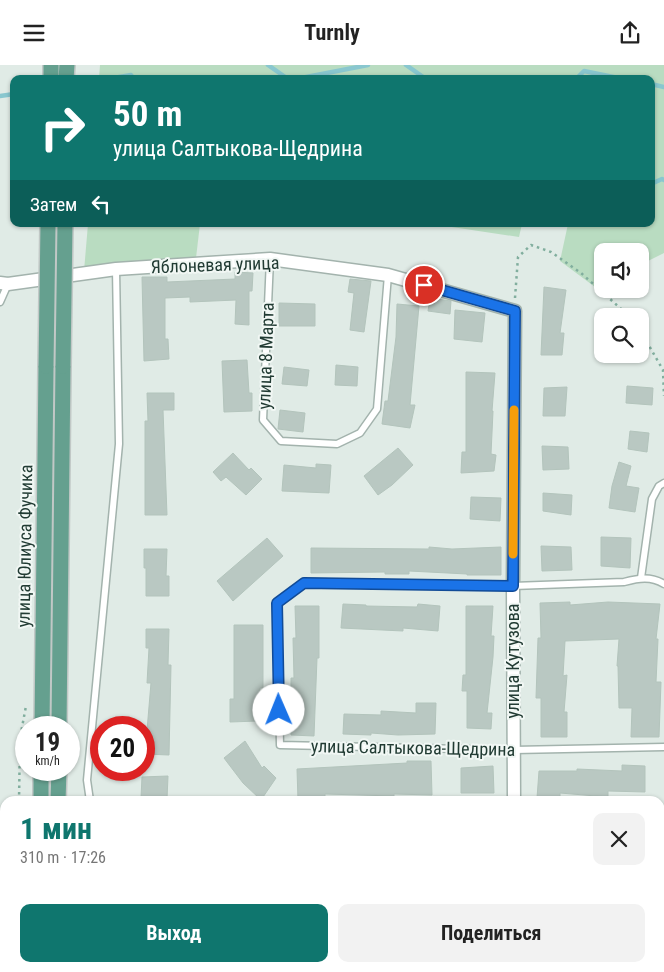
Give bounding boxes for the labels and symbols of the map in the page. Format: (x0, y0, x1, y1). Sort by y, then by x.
street label: Яблоневая улица (150, 252, 280, 277)
pin (403, 264, 445, 306)
street label: улица 8 Марта (253, 302, 278, 410)
street label: улица Юлиуса Фучика (13, 464, 36, 628)
street label: улица Кутузова (502, 604, 523, 718)
position arrow (252, 683, 304, 735)
speed limit sign: 20 (90, 716, 155, 781)
street label: улица Салтыкова-Щедрина (311, 735, 515, 760)

